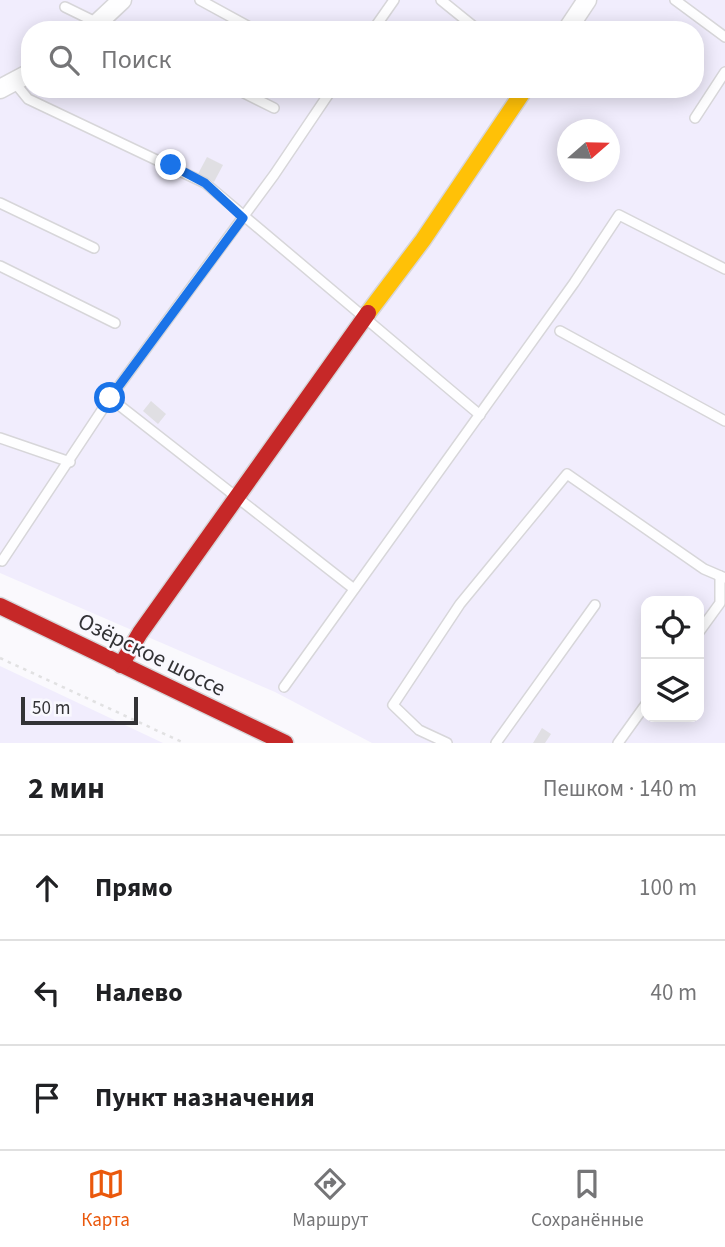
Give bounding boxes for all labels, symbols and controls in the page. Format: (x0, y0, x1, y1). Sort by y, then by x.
search box (21, 21, 704, 98)
icon: search (45, 41, 83, 79)
text: Поиск (101, 41, 171, 78)
north arrow (557, 119, 620, 182)
route end (155, 149, 186, 180)
route start (94, 382, 125, 413)
map controls (641, 596, 704, 722)
button: locate (641, 596, 704, 659)
street label: Озёрское шоссе (72, 604, 231, 704)
button: layers (641, 659, 704, 722)
scale bar (21, 694, 138, 726)
text: 50 m (32, 695, 70, 722)
text: 2 мин (28, 767, 105, 810)
text: Пешком · 140 m (543, 772, 697, 805)
icon: ahead (28, 869, 66, 907)
text: Прямо (95, 869, 173, 906)
text: 100 m (639, 871, 697, 904)
icon: left (28, 974, 66, 1012)
text: Налево (95, 974, 183, 1011)
text: 40 m (650, 976, 697, 1009)
icon: arrive (28, 1079, 66, 1117)
text: Пункт назначения (95, 1079, 315, 1116)
tab: Карта (81, 1165, 130, 1234)
tab: Маршрут (292, 1165, 369, 1234)
tab: Сохранённые (531, 1165, 644, 1234)

